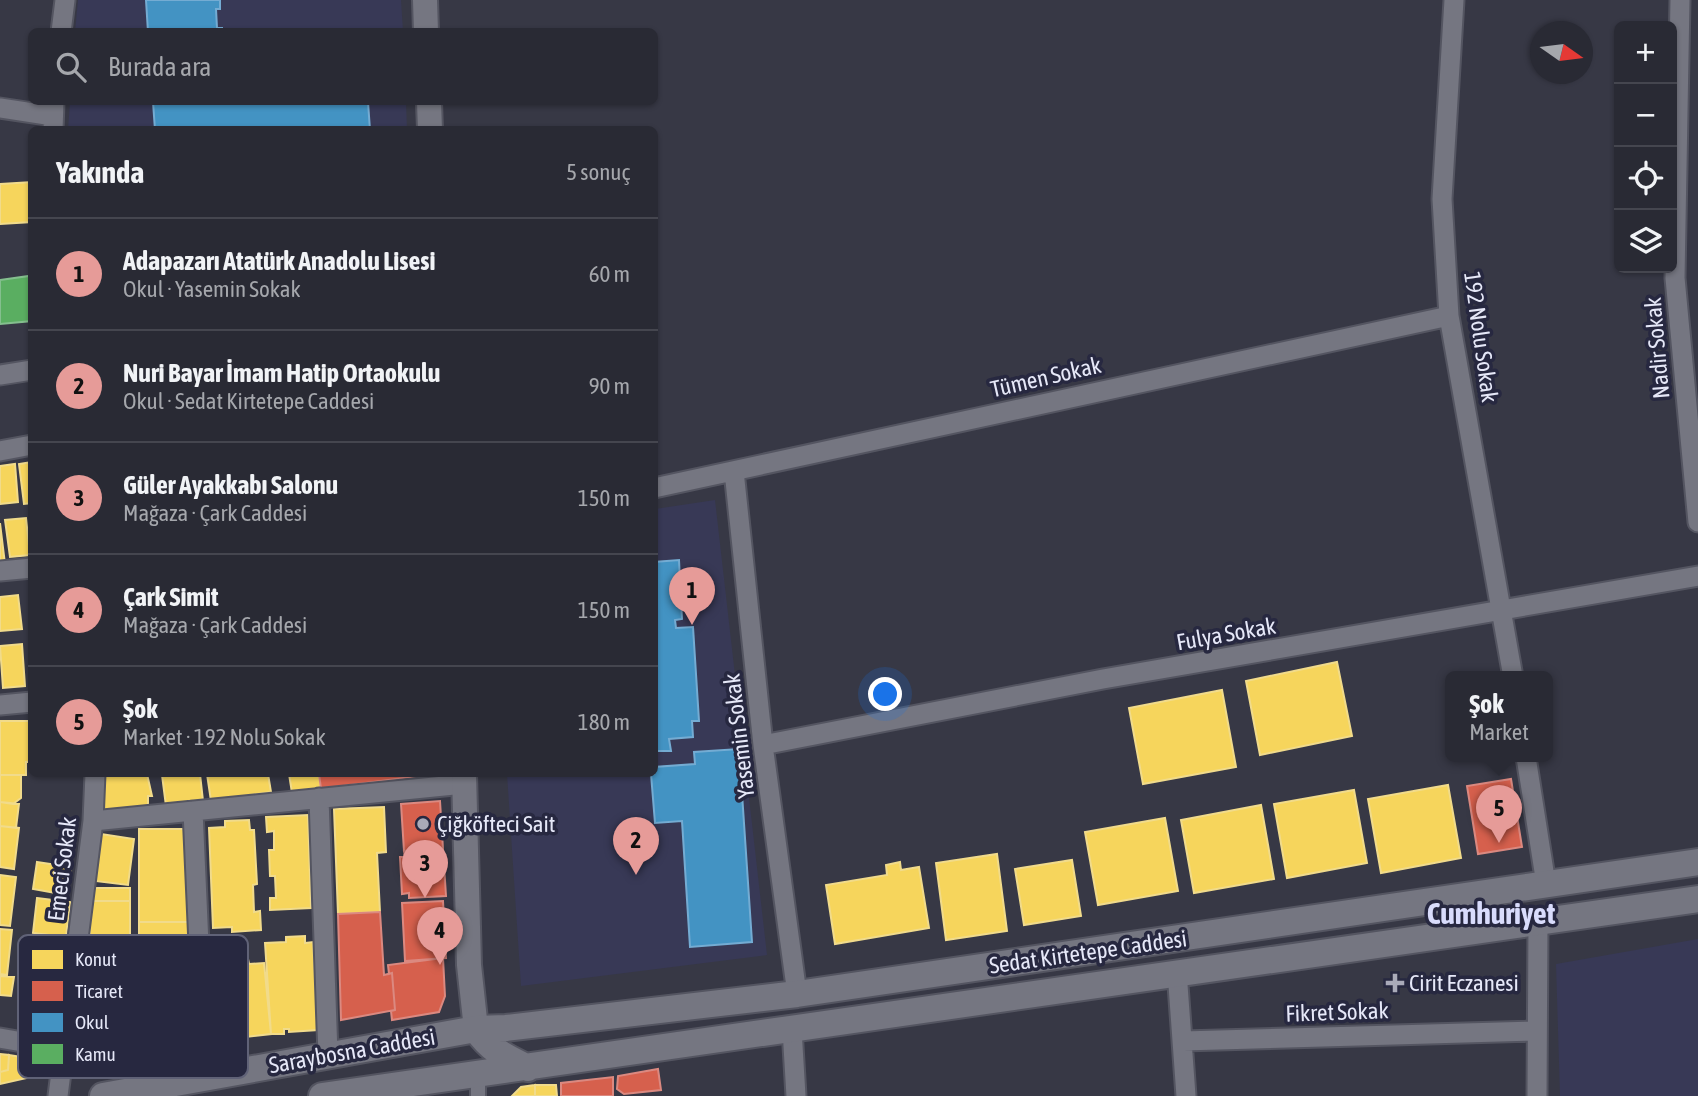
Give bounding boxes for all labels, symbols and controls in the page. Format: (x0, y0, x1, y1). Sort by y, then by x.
north arrow (1530, 21, 1593, 84)
map controls (1614, 21, 1677, 273)
button: + (1614, 21, 1677, 84)
search box (28, 28, 658, 105)
icon: search (52, 48, 90, 86)
text: Burada ara (108, 52, 211, 82)
button: − (1614, 84, 1677, 147)
button: locate (1614, 147, 1677, 210)
text: Yakında (56, 155, 144, 189)
text: 5 sonuç (566, 159, 630, 185)
button: layers (1614, 210, 1677, 273)
text: Adapazarı Atatürk Anadolu Lisesi (123, 246, 435, 276)
text: 1 (74, 261, 84, 287)
text: 60 m (589, 261, 630, 287)
street label: 192 Nolu Sokak (1459, 270, 1503, 404)
text: Okul · Yasemin Sokak (123, 276, 301, 302)
street label: Nadir Sokak (1640, 296, 1674, 400)
street label: Tümen Sokak (988, 352, 1104, 402)
text: Nuri Bayar İmam Hatip Ortaokulu (123, 358, 440, 388)
text: 2 (74, 373, 84, 399)
text: 90 m (589, 373, 630, 399)
text: Okul · Sedat Kirtetepe Caddesi (123, 388, 374, 414)
text: Güler Ayakkabı Salonu (123, 470, 338, 500)
text: 3 (74, 485, 84, 511)
text: 150 m (578, 485, 630, 511)
text: Mağaza · Çark Caddesi (123, 500, 307, 526)
pin: 1 (669, 567, 715, 625)
text: Çark Simit (123, 582, 219, 612)
text: 4 (74, 597, 84, 623)
text: 150 m (578, 597, 630, 623)
text: Mağaza · Çark Caddesi (123, 612, 307, 638)
street label: Fulya Sokak (1174, 612, 1278, 656)
popup (1445, 671, 1553, 762)
street label: Yasemin Sokak (718, 672, 760, 800)
your location (868, 677, 902, 711)
text: Şok (1469, 689, 1504, 719)
text: Şok (123, 694, 158, 724)
text: 5 (74, 709, 84, 735)
text: 180 m (578, 709, 630, 735)
text: Market (1469, 719, 1529, 745)
text: Market · 192 Nolu Sokak (123, 724, 326, 750)
pin: 5 (1476, 785, 1522, 843)
place label: Çiğköfteci Sait (437, 811, 555, 837)
street label: Emeci Sokak (43, 815, 81, 923)
marker: Çiğköfteci Sait (415, 816, 431, 832)
pin: 2 (613, 817, 659, 875)
pin: 3 (402, 840, 448, 898)
district label: Cumhuriyet (1427, 896, 1556, 930)
pin: 4 (417, 907, 463, 965)
street label: Sedat Kirtetepe Caddesi (987, 925, 1189, 979)
legend (18, 935, 248, 1078)
text: Konut (75, 948, 117, 970)
place label: Cirit Eczanesi (1409, 970, 1519, 996)
marker: Cirit Eczanesi (1387, 975, 1403, 991)
text: Ticaret (75, 980, 123, 1002)
street label: Fikret Sokak (1285, 997, 1389, 1027)
text: Okul (75, 1011, 109, 1033)
street label: Saraybosna Caddesi (267, 1024, 437, 1078)
text: Kamu (75, 1043, 116, 1065)

